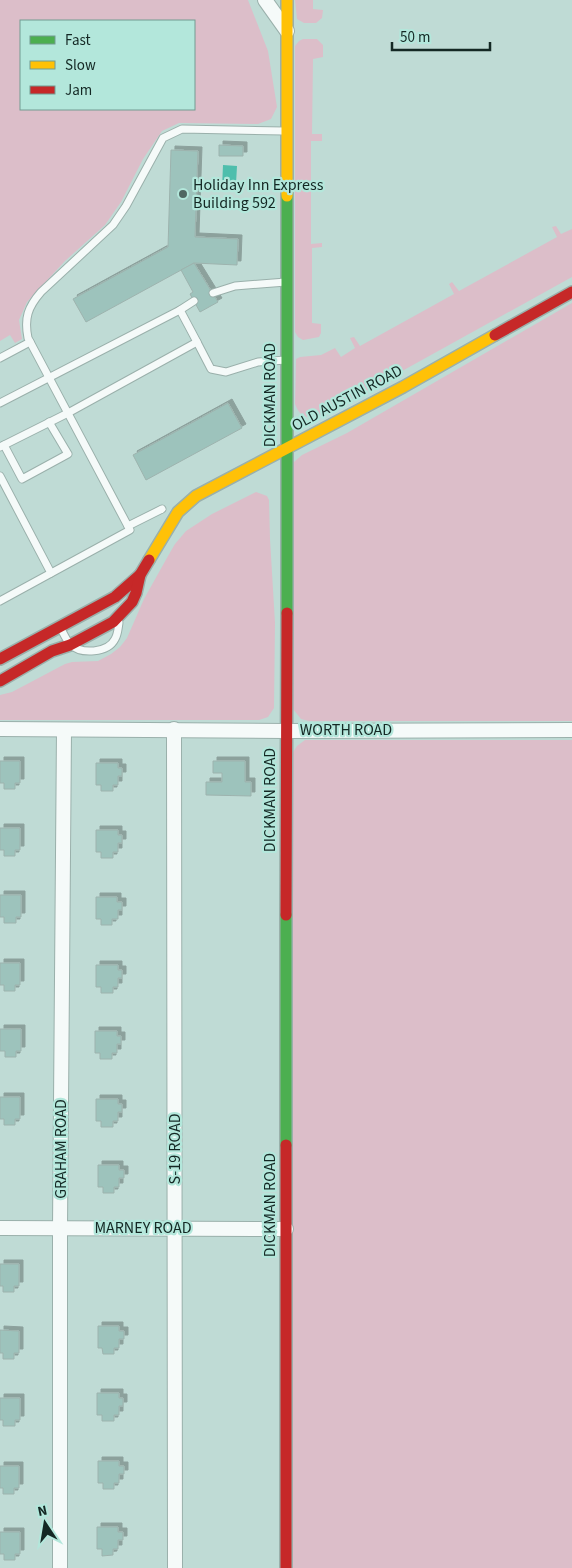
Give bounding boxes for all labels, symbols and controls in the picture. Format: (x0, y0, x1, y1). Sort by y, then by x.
legend (20, 20, 195, 110)
scale bar (392, 20, 490, 52)
text: 50 m (400, 27, 430, 48)
text: Fast (65, 30, 91, 51)
text: Slow (65, 55, 96, 76)
text: Jam (65, 80, 92, 101)
place label: Holiday Inn Express Building 592 (193, 174, 324, 214)
marker: Holiday Inn Express Building 592 (177, 188, 189, 200)
street label: DICKMAN ROAD (259, 343, 281, 447)
street label: OLD AUSTIN ROAD (288, 359, 406, 437)
street label: WORTH ROAD (300, 719, 392, 741)
street label: DICKMAN ROAD (259, 748, 281, 852)
street label: GRAHAM ROAD (50, 1099, 72, 1199)
street label: S-19 ROAD (164, 1113, 186, 1184)
street label: DICKMAN ROAD (259, 1153, 281, 1257)
street label: MARNEY ROAD (94, 1217, 192, 1239)
north arrow (20, 1498, 70, 1548)
text: N (36, 1501, 49, 1522)

